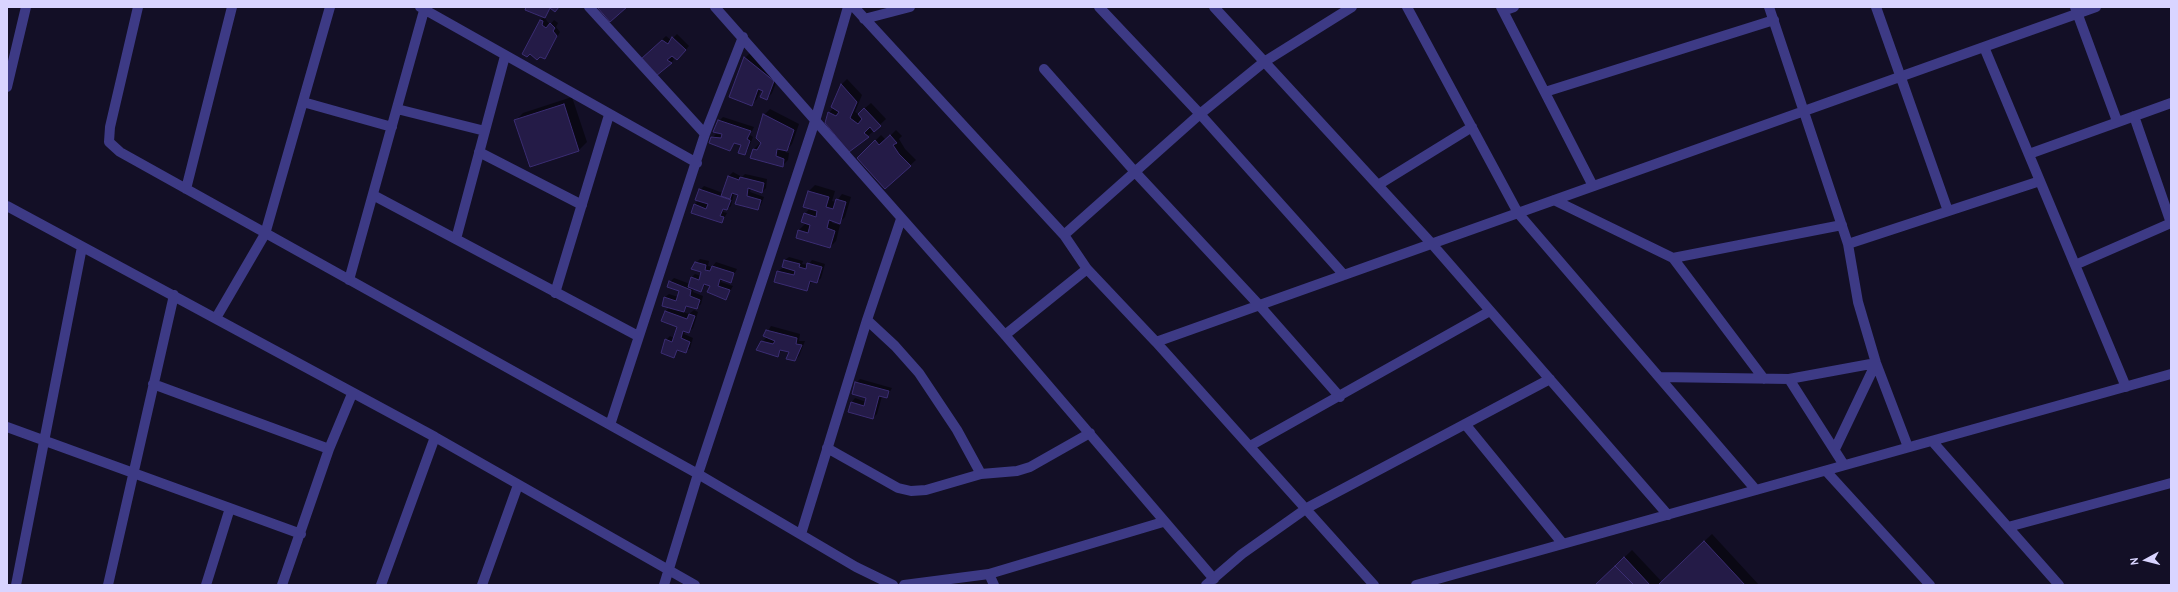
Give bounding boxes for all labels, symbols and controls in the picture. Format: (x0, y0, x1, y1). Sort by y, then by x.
north arrow (2126, 540, 2166, 580)
text: N (2127, 557, 2141, 566)

